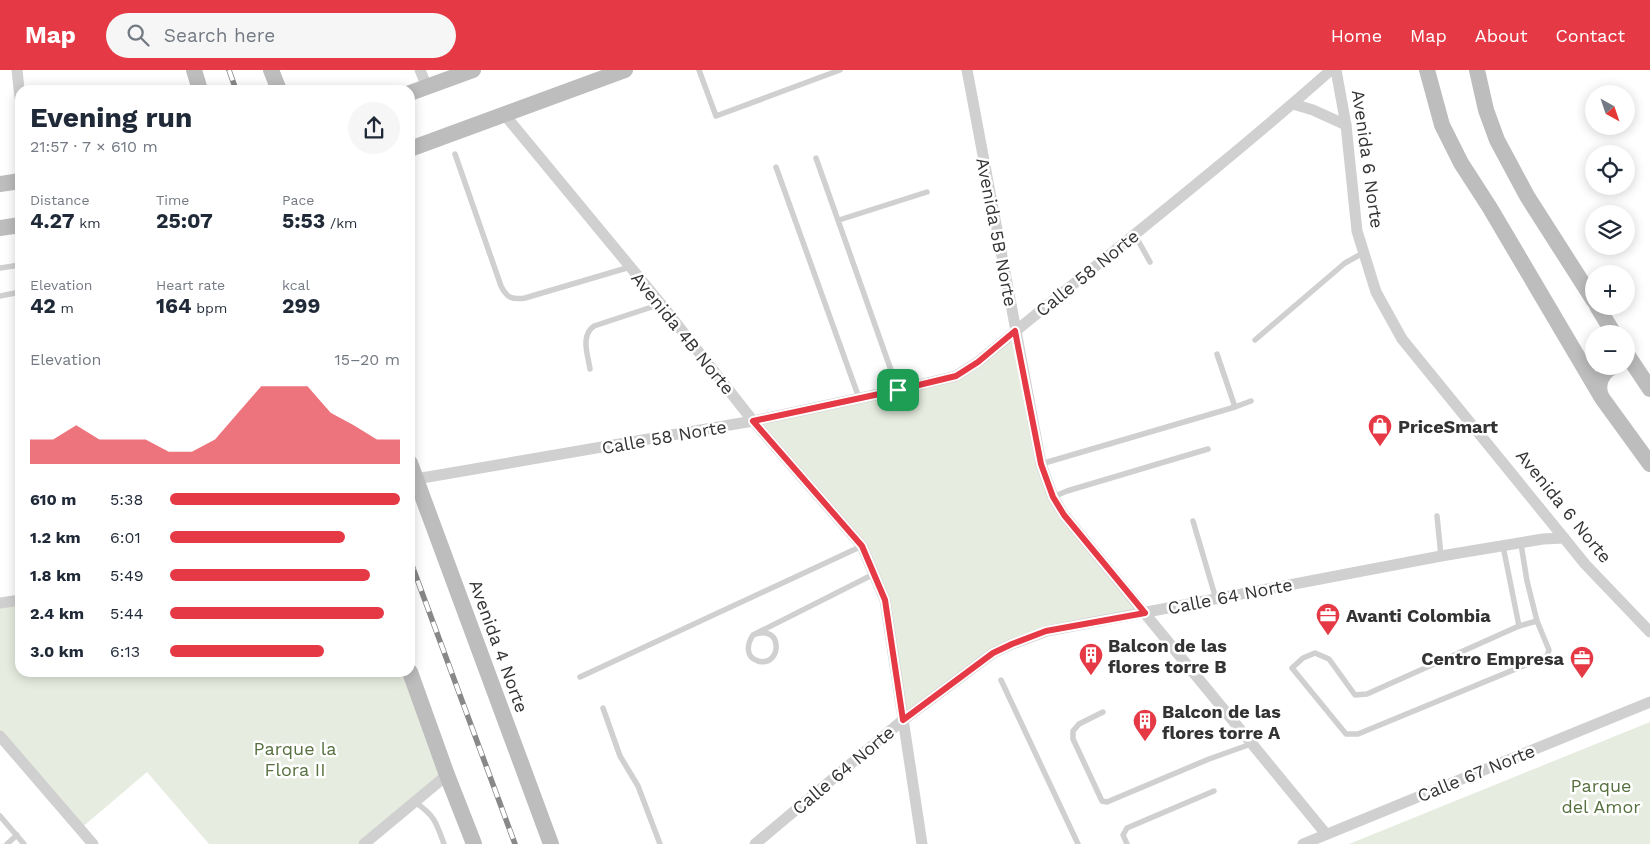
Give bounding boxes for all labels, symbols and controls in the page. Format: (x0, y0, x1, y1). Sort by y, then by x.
search box (106, 13, 456, 58)
text: Map (25, 21, 76, 49)
icon: search (124, 21, 152, 49)
text: Search here (164, 24, 275, 47)
text: Home (1331, 25, 1382, 46)
text: Map (1410, 25, 1447, 46)
text: About (1475, 25, 1527, 46)
text: Contact (1555, 25, 1625, 46)
north arrow (1585, 85, 1635, 135)
map controls (1585, 85, 1635, 375)
street label: Avenida 6 Norte (1348, 88, 1388, 230)
text: Evening run (30, 101, 192, 134)
button: share (348, 102, 400, 154)
text: 21:57 · 7 × 610 m (30, 137, 158, 156)
button: locate (1585, 145, 1635, 195)
street label: Avenida 5B Norte (972, 156, 1022, 308)
text: Distance (30, 192, 90, 208)
text: Time (156, 192, 189, 208)
text: Pace (282, 192, 314, 208)
button: layers (1585, 205, 1635, 255)
text: 4.27 (30, 208, 74, 233)
text: 25:07 (156, 208, 213, 233)
text: 5:53 (282, 208, 325, 233)
text: km (74, 215, 101, 231)
text: /km (325, 215, 357, 231)
street label: Calle 58 Norte (1031, 225, 1143, 321)
button: + (1585, 265, 1635, 315)
street label: Avenida 4B Norte (627, 267, 739, 399)
text: Elevation (30, 277, 93, 293)
text: Heart rate (156, 277, 225, 293)
text: kcal (282, 277, 310, 293)
text: 42 (30, 293, 56, 318)
text: 164 (156, 293, 192, 318)
text: 299 (282, 293, 320, 318)
text: m (56, 300, 74, 316)
text: bpm (192, 300, 227, 316)
button: − (1585, 325, 1635, 375)
text: Elevation (30, 350, 101, 369)
text: 15–20 m (334, 350, 400, 369)
pin (877, 369, 919, 411)
icon: arrive (884, 376, 912, 404)
shop icon: PriceSmart (1367, 413, 1393, 447)
street label: Calle 58 Norte (600, 416, 728, 458)
place label: PriceSmart (1398, 416, 1498, 437)
street label: Avenida 6 Norte (1512, 445, 1616, 567)
text: 610 m (30, 490, 76, 509)
text: 5:38 (110, 490, 143, 509)
text: 1.2 km (30, 528, 81, 547)
text: 6:01 (110, 528, 141, 547)
text: 1.8 km (30, 566, 81, 585)
text: 5:49 (110, 566, 144, 585)
street label: Calle 64 Norte (1166, 574, 1294, 618)
street label: Avenida 4 Norte (465, 577, 533, 715)
office icon: Avanti Colombia (1315, 602, 1341, 636)
text: 2.4 km (30, 604, 84, 623)
text: 5:44 (110, 604, 144, 623)
place label: Avanti Colombia (1346, 605, 1491, 626)
place label: Balcon de las flores torre B (1108, 635, 1227, 677)
text: 3.0 km (30, 642, 84, 661)
text: 6:13 (110, 642, 140, 661)
building icon: Balcon de las flores torre B (1078, 642, 1104, 676)
office icon: Centro Empresa (1569, 645, 1595, 679)
place label: Centro Empresa (1421, 648, 1565, 669)
place label: Balcon de las flores torre A (1162, 701, 1281, 743)
building icon: Balcon de las flores torre A (1132, 708, 1158, 742)
street label: Calle 64 Norte (788, 721, 898, 819)
park label: Parque la Flora II (254, 738, 336, 780)
street label: Calle 67 Norte (1414, 740, 1538, 806)
park label: Parque del Amor (1561, 775, 1641, 817)

